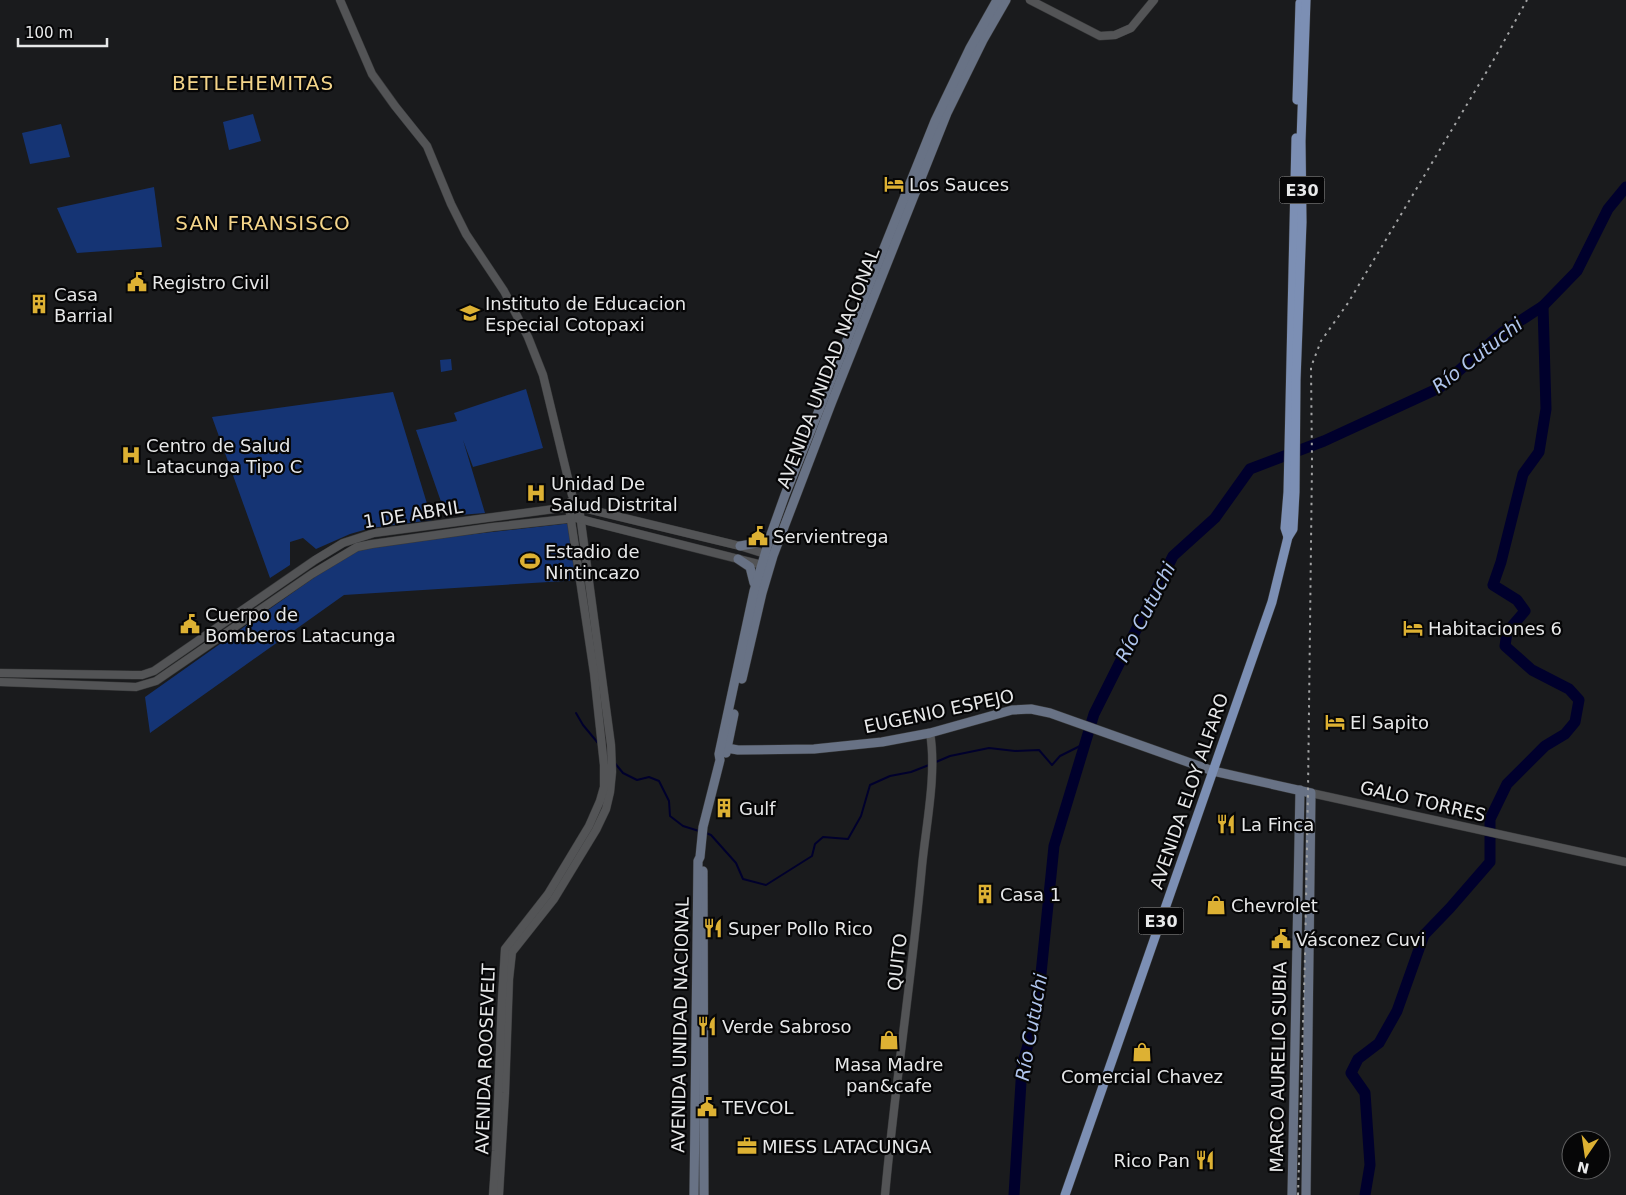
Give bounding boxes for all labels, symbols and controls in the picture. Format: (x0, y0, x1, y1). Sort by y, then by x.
scale bar (18, 15, 106, 47)
text: 100 m (25, 24, 73, 42)
district label: BETLEHEMITAS (172, 71, 334, 95)
hotel icon: Los Sauces (883, 173, 905, 195)
place label: Los Sauces (909, 174, 1009, 195)
road number: E30 (1280, 176, 1324, 204)
district label: SAN FRANSISCO (175, 211, 351, 235)
street label: AVENIDA UNIDAD NACIONAL (772, 245, 884, 491)
public building icon: Registro Civil (126, 271, 148, 293)
place label: Registro Civil (152, 272, 270, 293)
place label: Casa Barrial (54, 284, 113, 326)
building icon: Casa Barrial (28, 293, 50, 315)
place label: Instituto de Educacion Especial Cotopaxi (485, 293, 686, 335)
school or university icon: Instituto de Educacion Especial Cotopaxi (459, 302, 481, 324)
water label: Río Cutuchi (1427, 312, 1527, 397)
place label: Centro de Salud Latacunga Tipo C (146, 435, 302, 477)
hospital icon: Centro de Salud Latacunga Tipo C (120, 444, 142, 466)
place label: Unidad De Salud Distrital (551, 473, 678, 515)
hospital icon: Unidad De Salud Distrital (525, 482, 547, 504)
street label: 1 DE ABRIL (362, 496, 464, 532)
public building icon: Servientrega (747, 525, 769, 547)
place label: Servientrega (773, 526, 889, 547)
place label: Estadio de Nintincazo (545, 541, 640, 583)
sports icon: Estadio de Nintincazo (519, 550, 541, 572)
water label: Río Cutuchi (1111, 558, 1180, 665)
place label: Cuerpo de Bomberos Latacunga (205, 604, 396, 646)
public building icon: Cuerpo de Bomberos Latacunga (179, 613, 201, 635)
hotel icon: Habitaciones 6 (1402, 617, 1424, 639)
place label: Habitaciones 6 (1428, 618, 1562, 639)
street label: EUGENIO ESPEJO (862, 685, 1016, 737)
street label: AVENIDA ELOY ALFARO (1146, 690, 1232, 892)
hotel icon: El Sapito (1324, 711, 1346, 733)
place label: El Sapito (1350, 712, 1429, 733)
street label: GALO TORRES (1358, 776, 1488, 826)
building icon: Gulf (713, 797, 735, 819)
place label: Gulf (739, 798, 776, 819)
restaurant icon: La Finca (1215, 813, 1237, 835)
place label: La Finca (1241, 814, 1314, 835)
building icon: Casa 1 (974, 883, 996, 905)
place label: Casa 1 (1000, 884, 1061, 905)
shop icon: Chevrolet (1205, 894, 1227, 916)
place label: Chevrolet (1231, 895, 1318, 916)
street label: AVENIDA UNIDAD NACIONAL (667, 897, 693, 1153)
road number: E30 (1138, 908, 1184, 934)
restaurant icon: Super Pollo Rico (702, 917, 724, 939)
place label: Super Pollo Rico (728, 918, 873, 939)
public building icon: Vásconez Cuvi (1270, 928, 1292, 950)
place label: Vásconez Cuvi (1296, 929, 1426, 950)
street label: QUITO (883, 932, 911, 992)
street label: MARCO AURELIO SUBIA (1266, 961, 1290, 1173)
street label: AVENIDA ROOSEVELT (471, 962, 499, 1155)
water label: Río Cutuchi (1011, 971, 1051, 1082)
restaurant icon: Verde Sabroso (696, 1015, 718, 1037)
place label: Verde Sabroso (722, 1016, 852, 1037)
shop icon: Masa Madre pan&cafe (878, 1029, 900, 1051)
shop icon: Comercial Chavez (1131, 1041, 1153, 1063)
place label: Masa Madre pan&cafe (835, 1054, 943, 1096)
place label: Comercial Chavez (1061, 1066, 1223, 1087)
public building icon: TEVCOL (696, 1096, 718, 1118)
place label: TEVCOL (721, 1097, 793, 1118)
north arrow (1561, 1130, 1611, 1180)
office icon: MIESS LATACUNGA (736, 1135, 758, 1157)
place label: MIESS LATACUNGA (762, 1136, 932, 1157)
restaurant icon: Rico Pan (1194, 1149, 1216, 1171)
place label: Rico Pan (1113, 1150, 1190, 1171)
text: N (1576, 1159, 1591, 1177)

